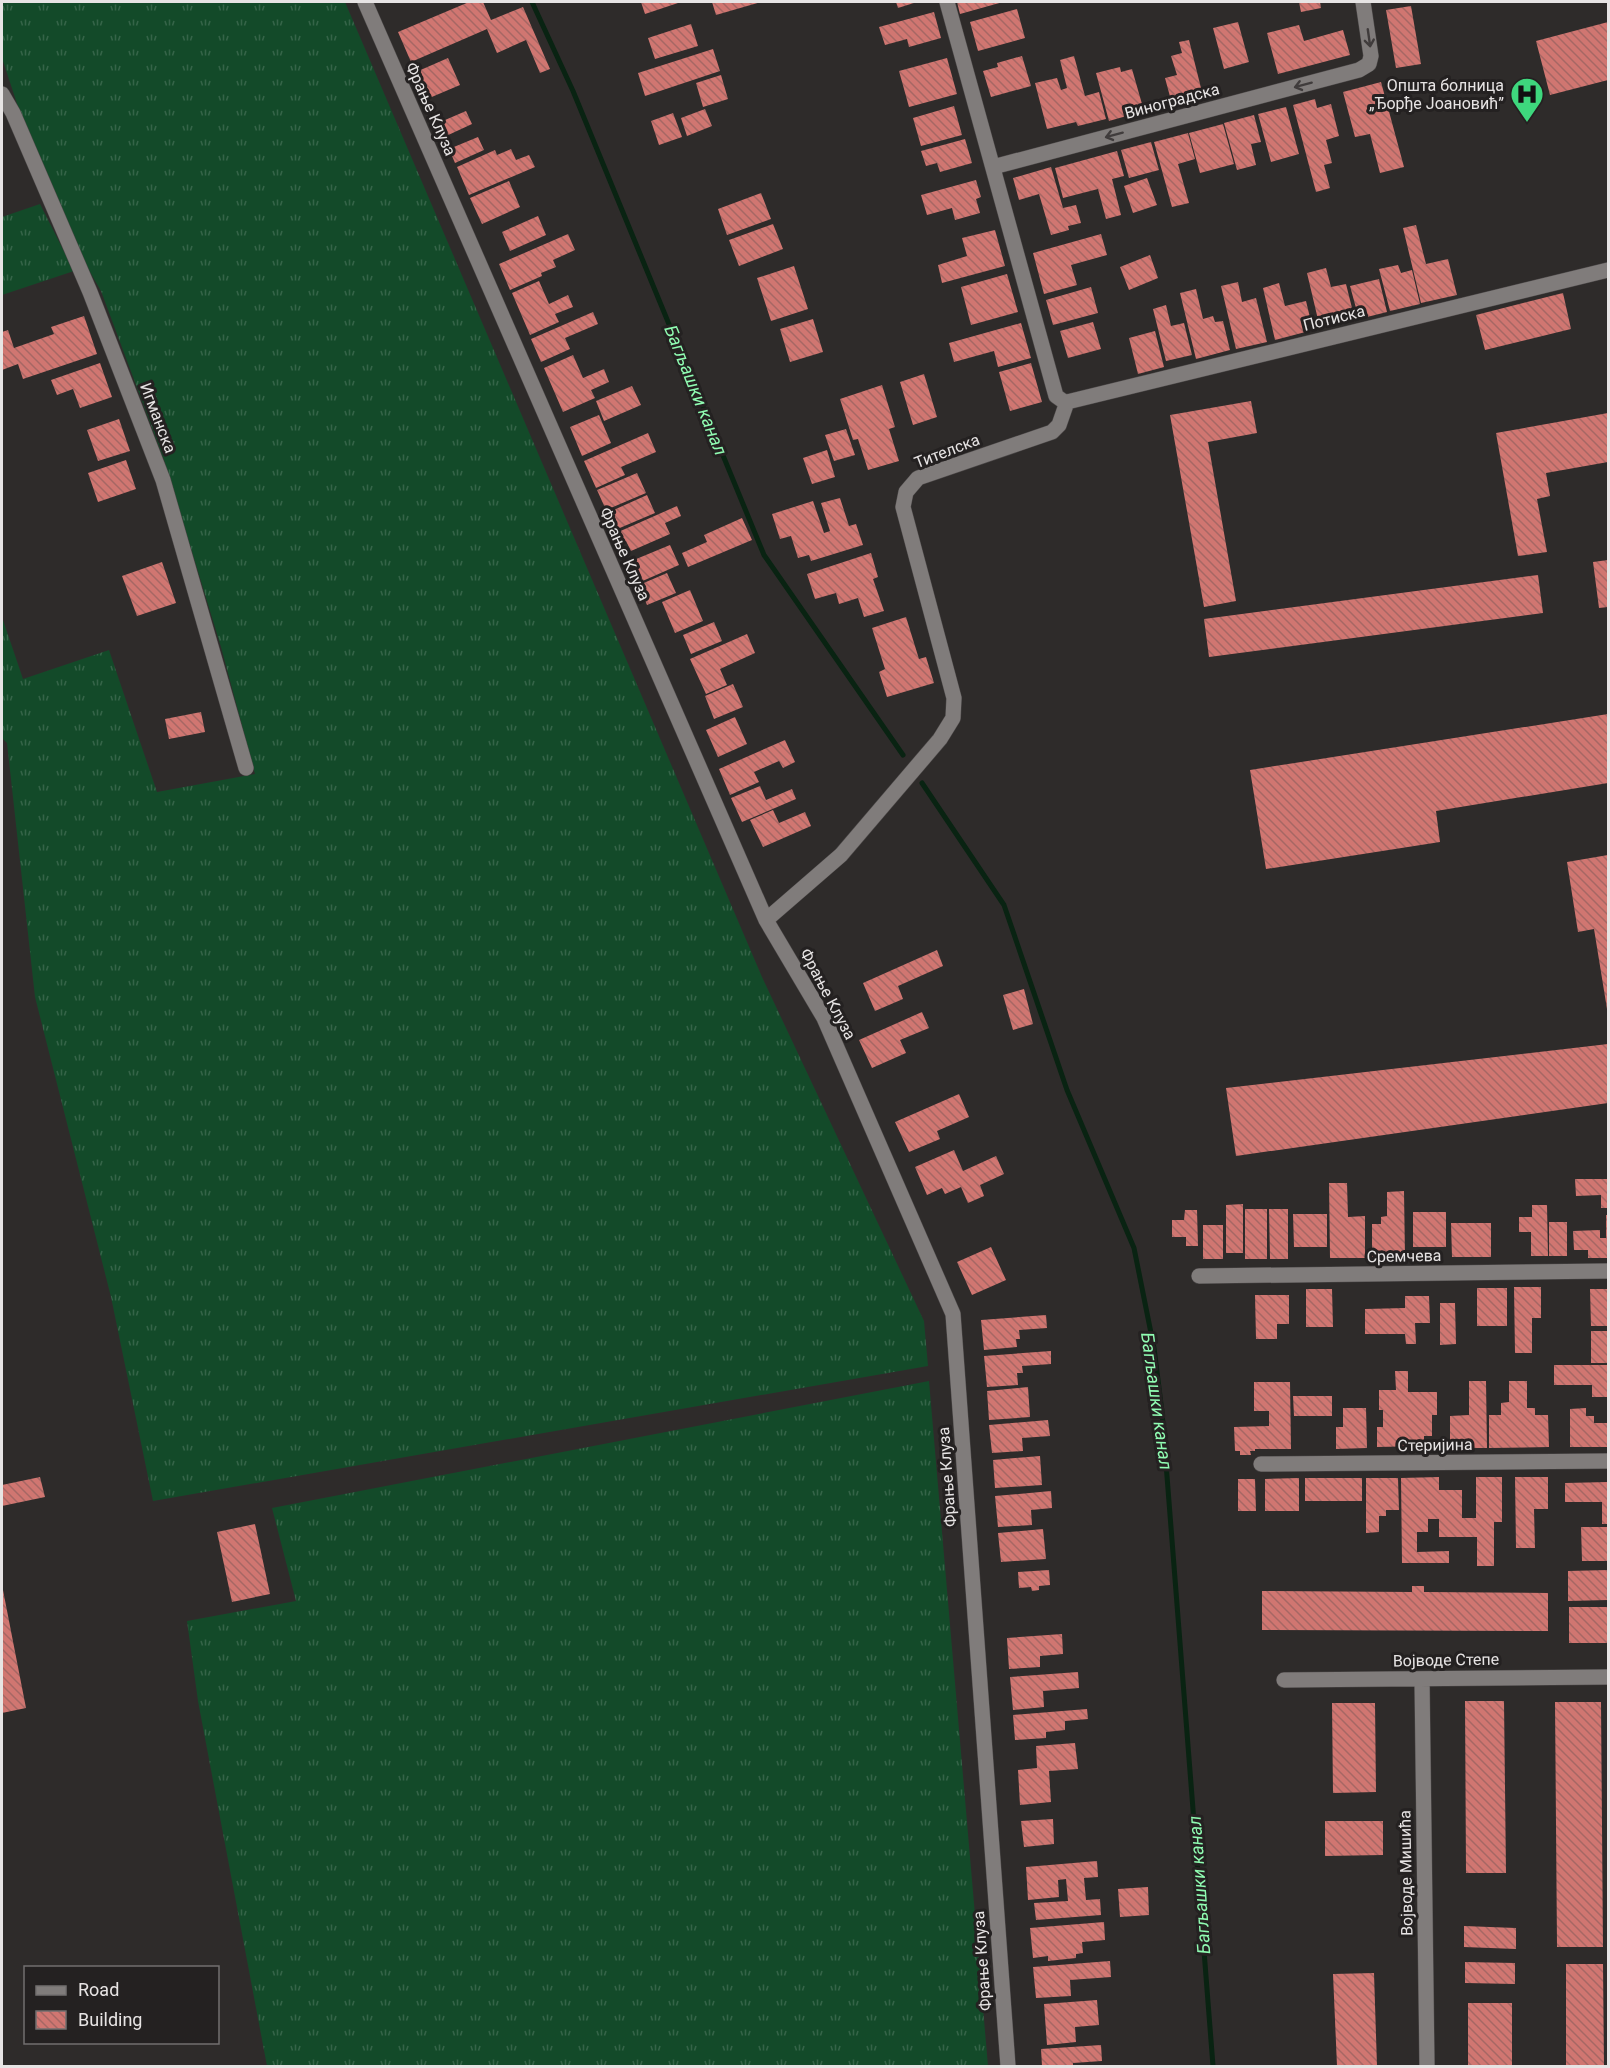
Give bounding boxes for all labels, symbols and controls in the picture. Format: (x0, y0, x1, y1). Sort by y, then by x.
one-way arrow (1363, 28, 1374, 48)
street label: Фрање Клуза (402, 59, 460, 159)
place label: Општа болница „Ђорђе Јоановић” (1369, 76, 1504, 113)
hospital icon: Општа болница „Ђорђе Јоановић” (1509, 76, 1545, 123)
street label: Виноградска (1123, 79, 1221, 123)
one-way arrow (1294, 80, 1313, 91)
one-way arrow (1105, 130, 1124, 141)
street label: Потиска (1301, 301, 1367, 335)
water label: Багљашки канал (660, 322, 732, 458)
street label: Игманска (136, 380, 180, 456)
street label: Тителска (912, 430, 982, 472)
street label: Фрање Клуза (596, 504, 654, 604)
street label: Фрање Клуза (796, 945, 860, 1043)
street label: Сремчева (1366, 1246, 1442, 1266)
water label: Багљашки канал (1137, 1331, 1177, 1471)
street label: Фрање Клуза (934, 1426, 960, 1528)
street label: Стеријина (1397, 1435, 1473, 1455)
street label: Војводе Степе (1393, 1650, 1499, 1670)
street label: Војводе Мишића (1395, 1810, 1417, 1936)
water label: Багљашки канал (1184, 1815, 1214, 1955)
street label: Фрање Клуза (969, 1910, 995, 2012)
legend (24, 1966, 219, 2044)
text: Road (78, 1979, 119, 2000)
text: Building (78, 2009, 142, 2030)

